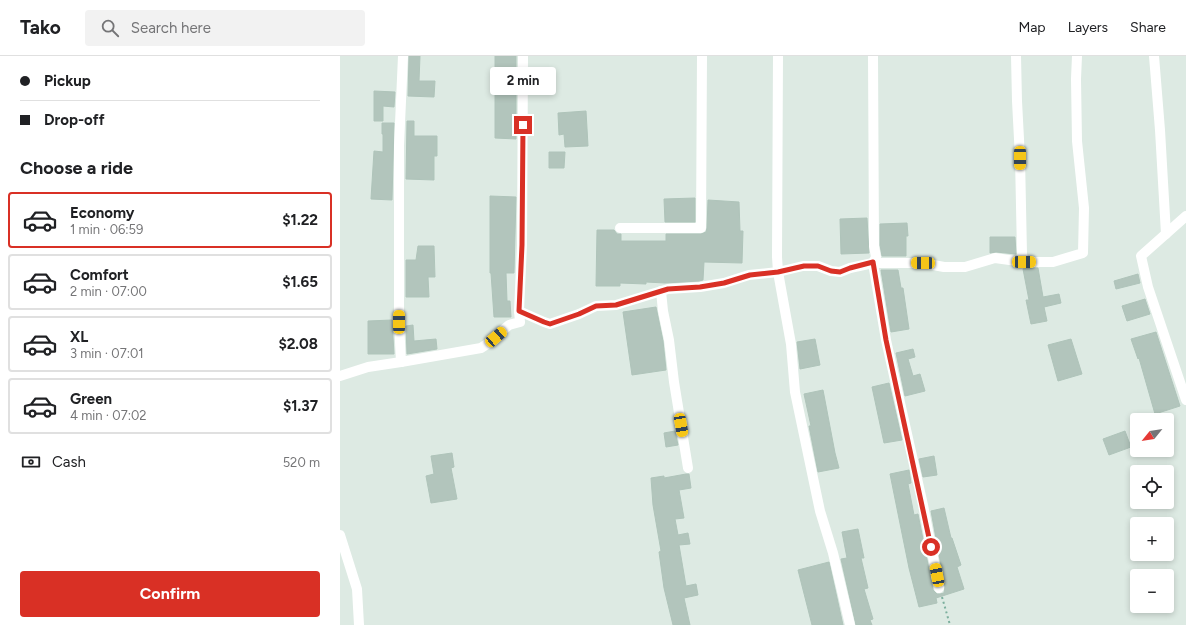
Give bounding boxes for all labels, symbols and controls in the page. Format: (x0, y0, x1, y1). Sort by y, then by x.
search box (85, 10, 365, 46)
text: Tako (20, 16, 61, 39)
icon: search (99, 17, 121, 39)
text: Search here (131, 19, 211, 37)
text: Map (1018, 19, 1046, 36)
text: Layers (1068, 19, 1108, 36)
text: Share (1130, 19, 1166, 36)
callout: 2 min (490, 67, 556, 95)
text: Pickup (44, 72, 91, 90)
text: 2 min (507, 73, 539, 88)
text: Drop-off (44, 111, 105, 129)
route end (514, 116, 532, 134)
car (1014, 146, 1026, 170)
text: Choose a ride (20, 157, 133, 179)
icon: car (22, 202, 58, 238)
text: Economy (70, 204, 135, 222)
text: $1.22 (282, 211, 318, 229)
text: 1 min · 06:59 (70, 222, 143, 237)
car (1012, 256, 1036, 268)
car (911, 257, 935, 269)
icon: car (22, 264, 58, 300)
text: Comfort (70, 266, 129, 284)
text: $1.65 (282, 273, 318, 291)
text: 2 min · 07:00 (70, 284, 147, 299)
car (393, 310, 405, 334)
car (483, 325, 509, 349)
icon: car (22, 326, 58, 362)
text: XL (70, 328, 88, 346)
text: $2.08 (278, 335, 318, 353)
text: 3 min · 07:01 (70, 346, 144, 361)
icon: car (22, 388, 58, 424)
text: Green (70, 390, 112, 408)
text: $1.37 (283, 397, 318, 415)
text: 4 min · 07:02 (70, 408, 147, 423)
car (673, 412, 689, 438)
north arrow (1130, 413, 1174, 457)
map controls (1130, 413, 1174, 613)
icon: cash (20, 451, 42, 473)
text: Cash (52, 453, 86, 471)
text: 520 m (283, 455, 320, 470)
button: locate (1130, 465, 1174, 509)
button: + (1130, 517, 1174, 561)
route start (922, 538, 940, 556)
car (929, 562, 945, 588)
button: − (1130, 569, 1174, 613)
button: Confirm (20, 571, 320, 617)

